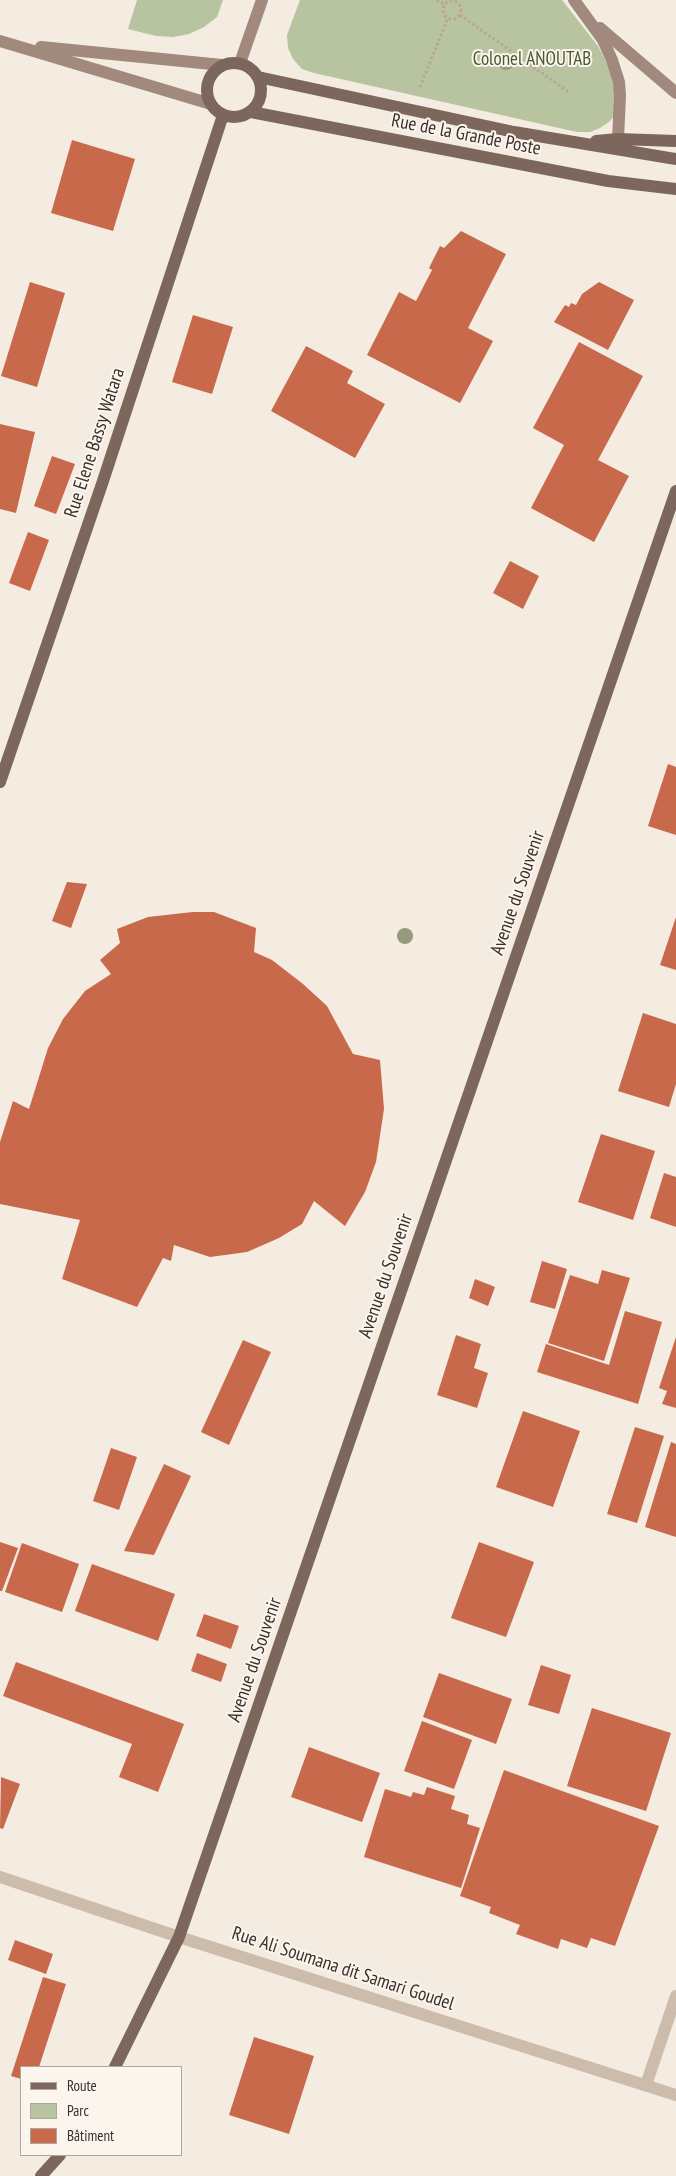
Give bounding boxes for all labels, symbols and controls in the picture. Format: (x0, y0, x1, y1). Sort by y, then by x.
park label: Colonel ANOUTAB (473, 49, 591, 71)
street label: Rue de la Grande Poste (389, 109, 543, 161)
street label: Rue Elene Bassy Watara (60, 365, 130, 521)
street label: Avenue du Souvenir (486, 828, 550, 958)
street label: Avenue du Souvenir (354, 1211, 418, 1341)
street label: Avenue du Souvenir (223, 1595, 287, 1725)
street label: Rue Ali Soumana dit Samari Goudel (229, 1922, 457, 2016)
legend (20, 2066, 182, 2156)
text: Route (67, 2076, 97, 2095)
text: Parc (67, 2101, 89, 2120)
text: Bâtiment (67, 2126, 114, 2145)

